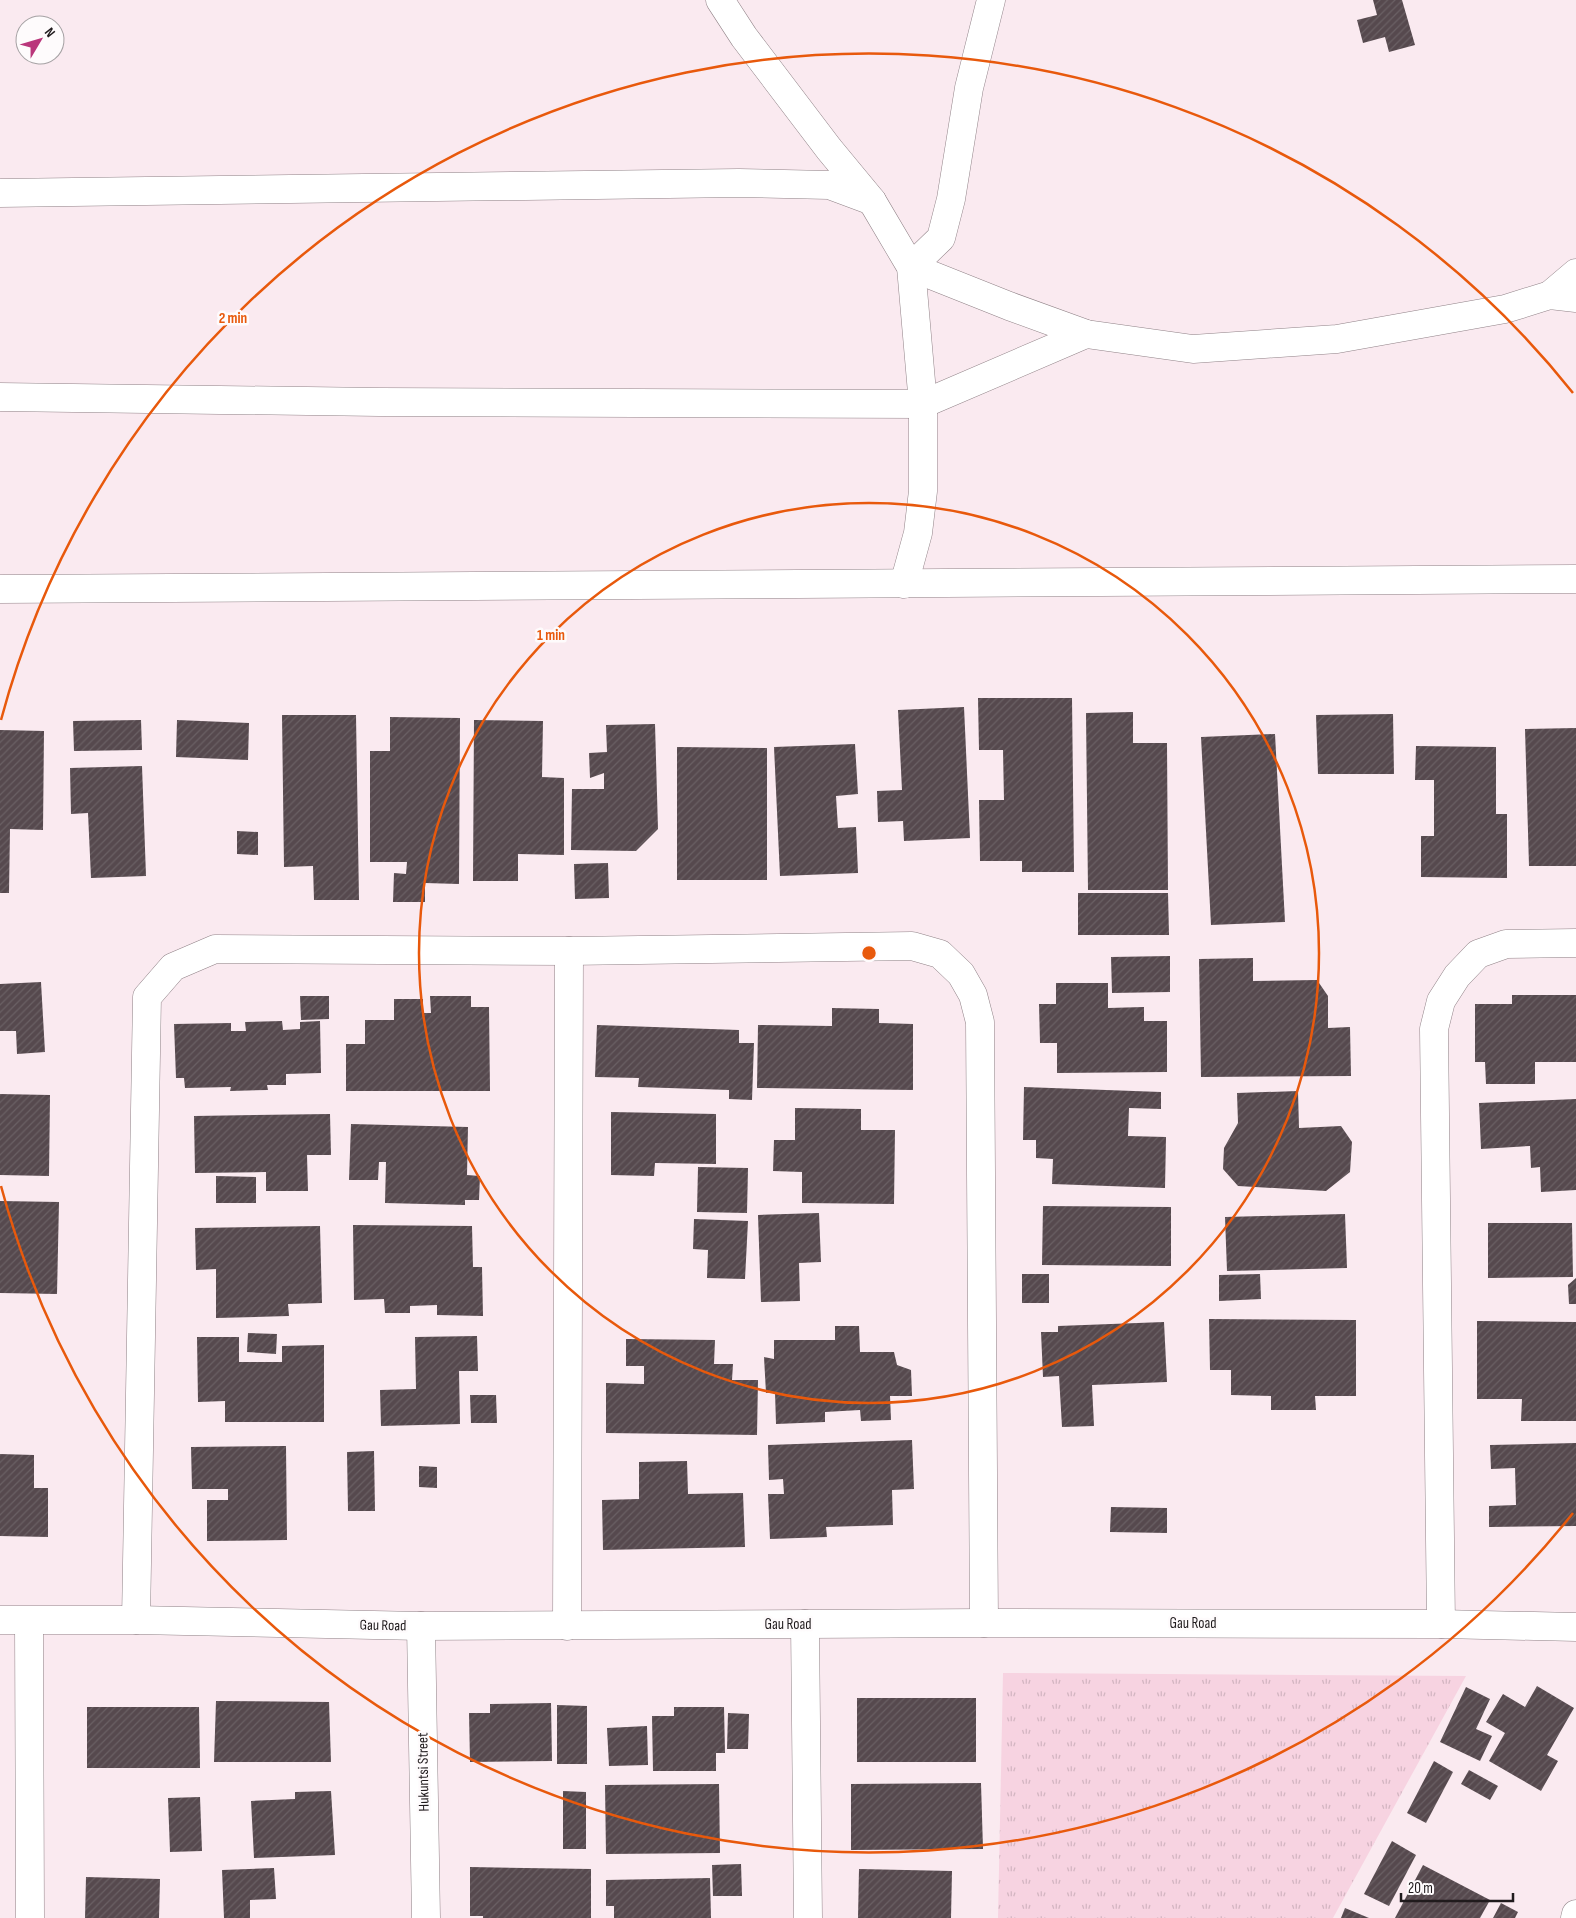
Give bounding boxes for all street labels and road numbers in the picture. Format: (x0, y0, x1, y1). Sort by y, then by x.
street label: Gau Road (1170, 1614, 1216, 1633)
street label: Gau Road (765, 1615, 811, 1634)
street label: Gau Road (359, 1616, 407, 1635)
street label: Hukuntsi Street (413, 1732, 434, 1812)

